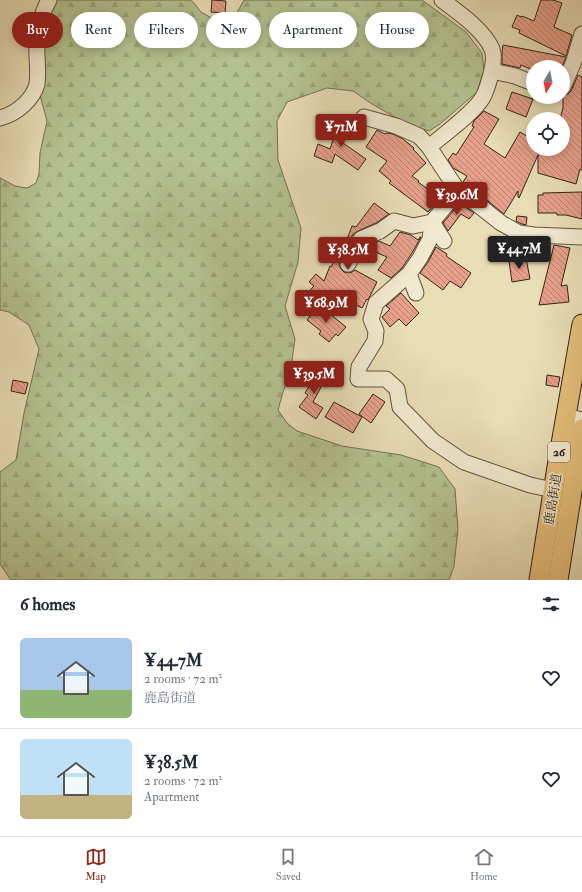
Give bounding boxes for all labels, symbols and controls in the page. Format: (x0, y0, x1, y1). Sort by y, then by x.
chip: Buy (12, 12, 63, 48)
chip: Rent (71, 12, 126, 48)
chip: Filters (134, 12, 198, 48)
chip: New (206, 12, 261, 48)
chip: Apartment (269, 12, 357, 48)
chip: House (365, 12, 429, 48)
north arrow (526, 60, 570, 104)
map controls (526, 60, 570, 156)
button: locate (526, 112, 570, 156)
pin: ¥71M (317, 114, 365, 148)
text: ¥71M (325, 119, 357, 135)
pin: ¥39.6M (424, 182, 490, 216)
text: ¥39.6M (435, 187, 479, 203)
pin: ¥44.7M (486, 236, 552, 270)
pin: ¥38.5M (315, 237, 381, 271)
text: ¥44.7M (497, 241, 541, 257)
text: ¥38.5M (327, 242, 369, 258)
pin: ¥68.9M (293, 290, 359, 324)
text: ¥68.9M (304, 295, 348, 311)
pin: ¥39.5M (281, 361, 347, 395)
text: ¥39.5M (293, 366, 335, 382)
road number: 26 (548, 442, 570, 462)
street label: 鹿島街道 (541, 472, 565, 526)
icon: filters (540, 593, 562, 615)
text: 6 homes (20, 594, 75, 615)
text: ¥44.7M (144, 650, 202, 671)
icon: home (52, 654, 100, 702)
icon: heart (540, 667, 562, 689)
text: 2 rooms · 72 m² (144, 671, 222, 687)
text: 鹿島街道 (144, 690, 196, 706)
text: ¥38.5M (144, 752, 198, 773)
icon: home (52, 755, 100, 803)
icon: heart (540, 768, 562, 790)
text: 2 rooms · 72 m² (144, 773, 222, 789)
text: Apartment (144, 789, 200, 805)
tab: Map (85, 846, 107, 883)
tab: Saved (276, 846, 301, 883)
tab: Home (470, 846, 497, 883)

